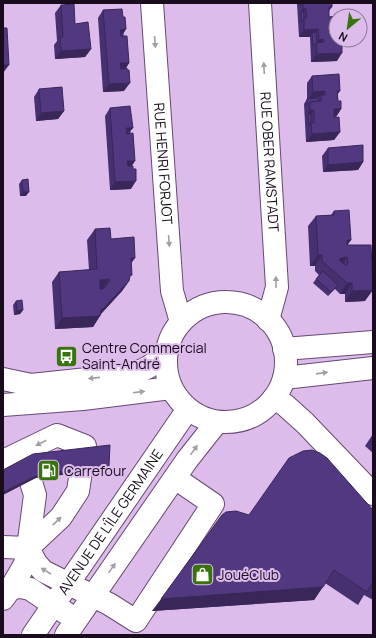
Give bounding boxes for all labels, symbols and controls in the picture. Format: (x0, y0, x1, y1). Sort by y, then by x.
north arrow (328, 8, 368, 48)
text: N (336, 29, 350, 46)
one-way arrow (151, 36, 158, 48)
one-way arrow (261, 62, 268, 74)
street label: RUE OBER RAMSTADT (256, 91, 284, 233)
street label: RUE HENRI FORJOT (150, 102, 177, 226)
one-way arrow (165, 235, 172, 247)
one-way arrow (273, 275, 279, 288)
place label: Centre Commercial Saint-André (82, 338, 207, 373)
bus stop icon: Centre Commercial Saint-André (54, 343, 80, 369)
one-way arrow (316, 370, 329, 376)
one-way arrow (88, 375, 100, 381)
one-way arrow (133, 388, 145, 395)
one-way arrow (36, 440, 47, 446)
street label: AVENUE DE L'ÎLE GERMAINE (53, 445, 167, 598)
one-way arrow (190, 445, 198, 455)
fuel station icon: Carrefour (36, 458, 62, 484)
place label: Carrefour (64, 461, 126, 480)
one-way arrow (52, 516, 62, 526)
shop icon: JouéClub (189, 562, 215, 588)
one-way arrow (108, 563, 116, 574)
place label: JouéClub (218, 565, 279, 584)
one-way arrow (40, 568, 52, 575)

